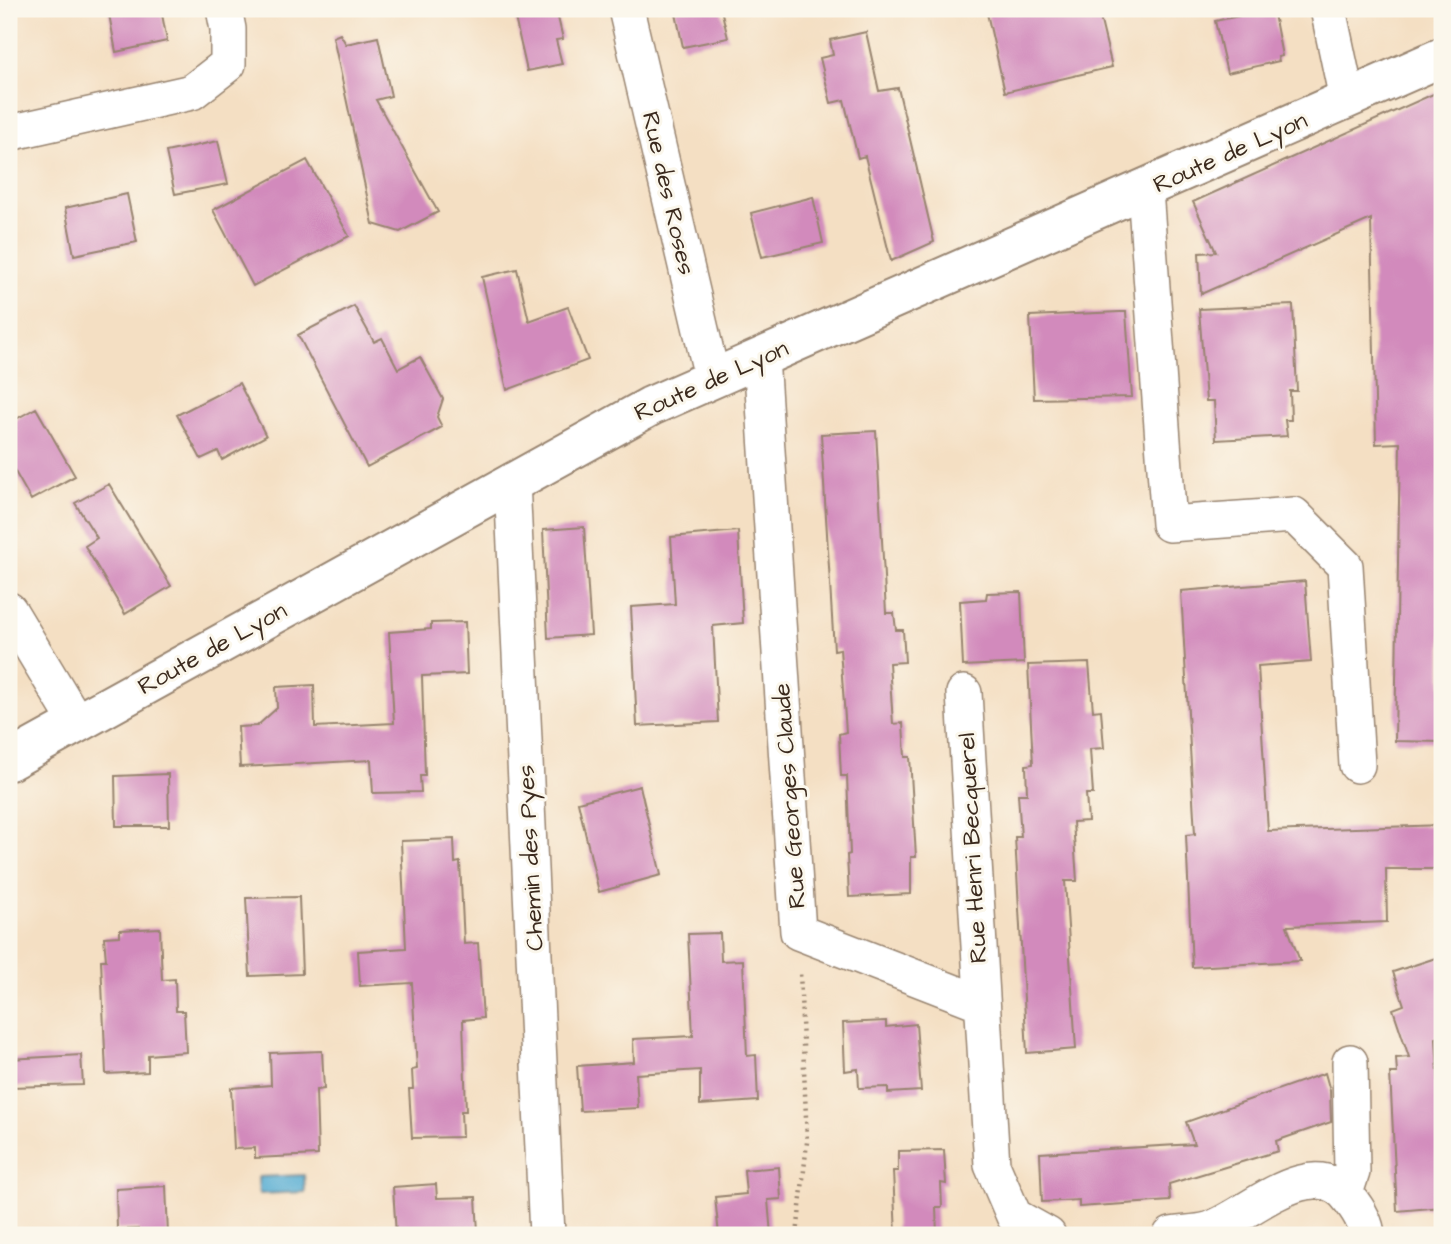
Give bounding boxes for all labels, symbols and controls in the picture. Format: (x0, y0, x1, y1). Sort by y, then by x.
street label: Route de Lyon (1148, 104, 1313, 203)
street label: Rue des Roses (633, 108, 703, 278)
street label: Route de Lyon (629, 332, 794, 431)
street label: Route de Lyon (132, 594, 293, 705)
street label: Rue Georges Claude (765, 682, 816, 910)
street label: Rue Henri Becquerel (950, 732, 996, 964)
street label: Chemin des Pyes (509, 764, 554, 952)

